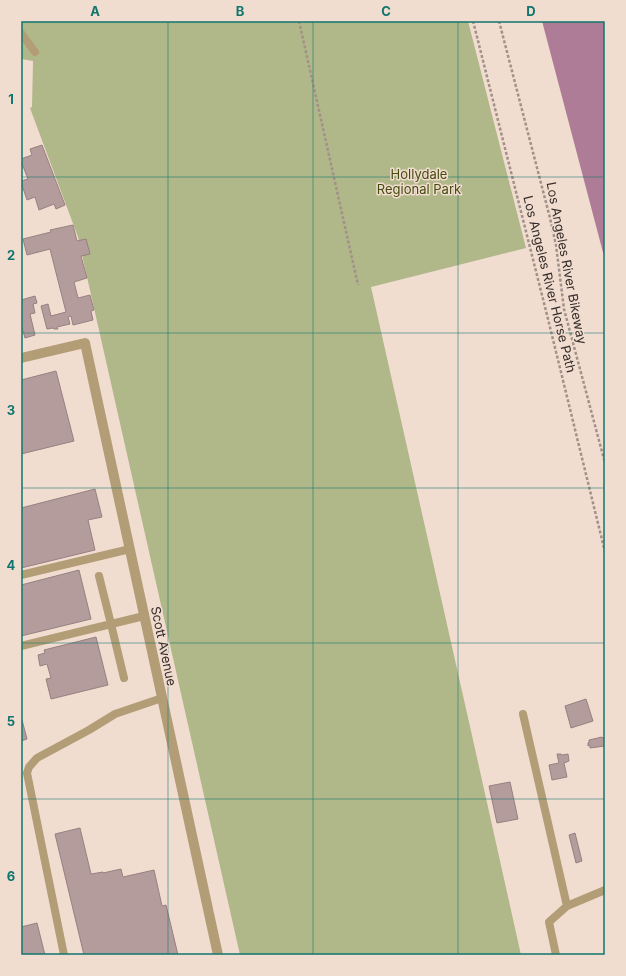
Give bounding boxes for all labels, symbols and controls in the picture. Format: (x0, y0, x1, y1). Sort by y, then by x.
text: A (90, 3, 100, 19)
text: B (236, 3, 245, 19)
text: C (381, 3, 391, 19)
text: D (526, 3, 536, 19)
text: 1 (8, 91, 14, 107)
park label: Hollydale Regional Park (377, 166, 461, 197)
street label: Los Angeles River Bikeway (543, 181, 591, 345)
street label: Los Angeles River Horse Path (520, 194, 580, 374)
text: 2 (7, 247, 15, 263)
text: 3 (7, 402, 15, 418)
text: 4 (7, 557, 16, 573)
street label: Scott Avenue (148, 605, 180, 687)
text: 5 (7, 713, 15, 729)
text: 6 (7, 868, 15, 884)

